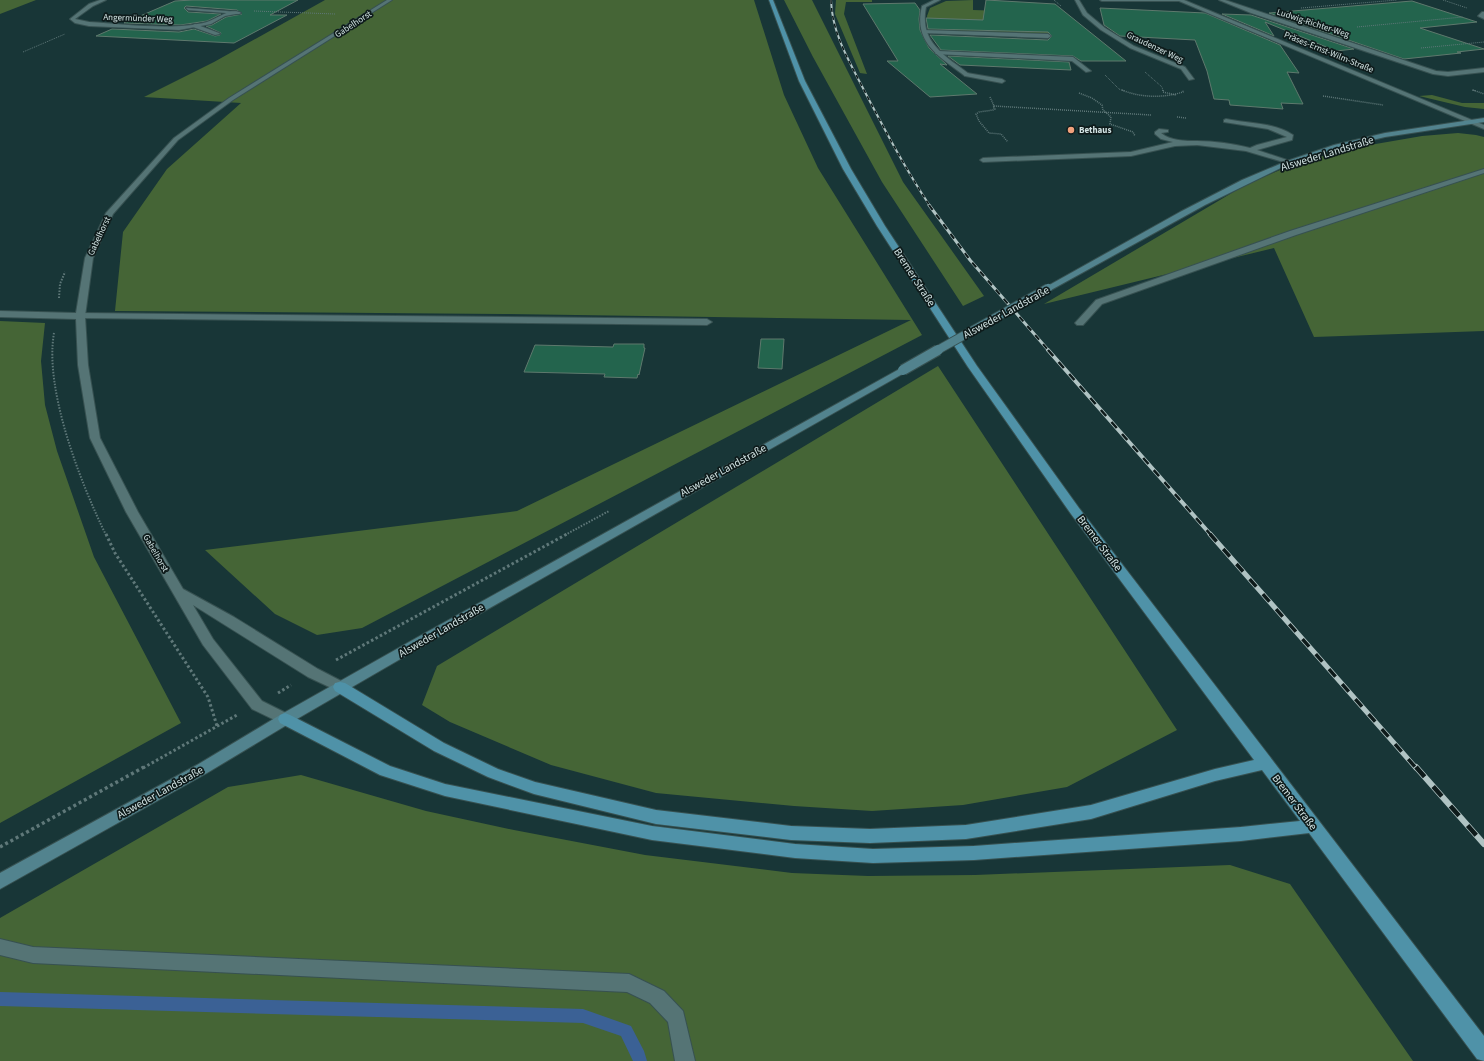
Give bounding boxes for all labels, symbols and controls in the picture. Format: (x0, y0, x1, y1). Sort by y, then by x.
street label: Ludwig-Richter-Weg (1275, 6, 1351, 41)
street label: Gabelhorst (332, 8, 374, 41)
street label: Angermünder Weg (103, 11, 173, 26)
street label: Graudenzer Weg (1124, 29, 1186, 67)
street label: Präses-Ernst-Wilm-Straße (1282, 29, 1376, 77)
place label: Bethaus (1079, 124, 1111, 137)
marker: Bethaus (1066, 125, 1076, 135)
street label: Alsweder Landstraße (1279, 132, 1376, 175)
street label: Gabelhorst (85, 215, 114, 258)
street label: Bremer Straße (890, 245, 939, 310)
street label: Alsweder Landstraße (960, 282, 1052, 342)
street label: Alsweder Landstraße (677, 440, 769, 500)
street label: Bremer Straße (1074, 512, 1126, 575)
street label: Gabelhorst (140, 532, 172, 574)
street label: Alsweder Landstraße (396, 600, 487, 661)
street label: Alsweder Landstraße (114, 762, 206, 822)
street label: Bremer Straße (1269, 771, 1321, 834)

